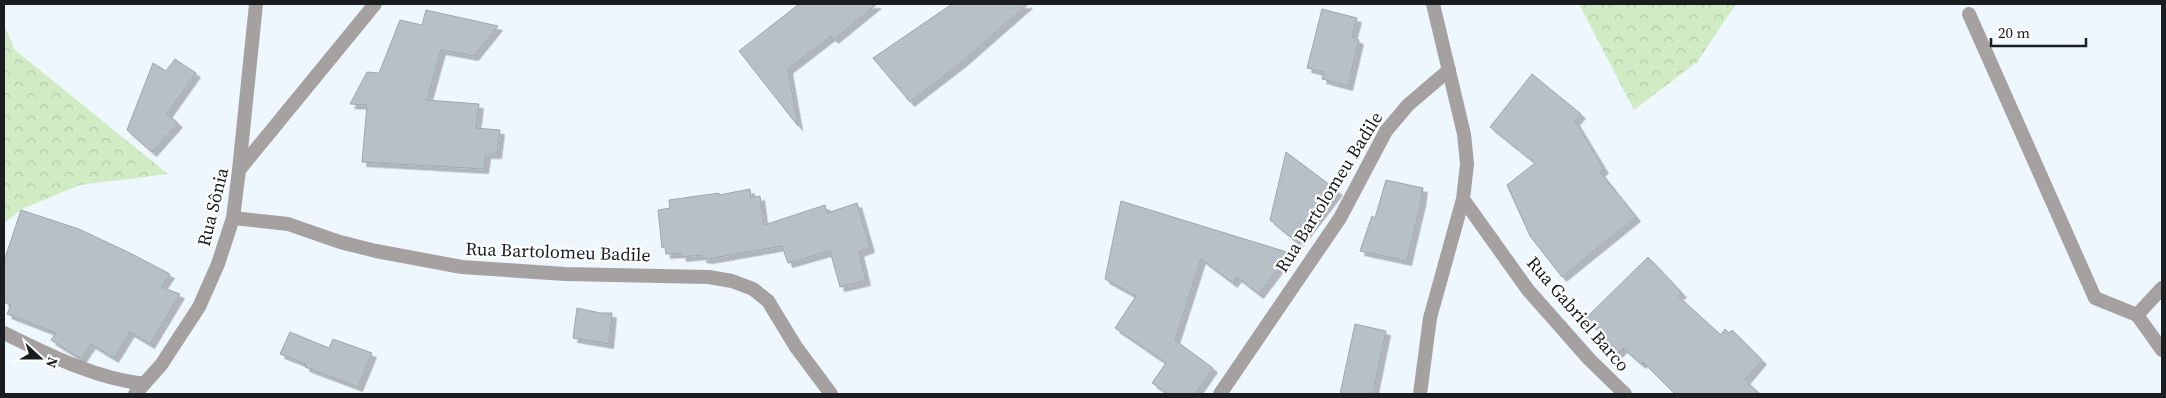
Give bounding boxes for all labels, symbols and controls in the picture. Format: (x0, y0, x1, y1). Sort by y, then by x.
scale bar (1991, 15, 2086, 47)
text: 20 m (1998, 22, 2030, 43)
street label: Rua Bartolomeu Badile (1269, 107, 1388, 277)
street label: Rua Sônia (191, 164, 235, 249)
street label: Rua Bartolomeu Badile (465, 236, 651, 267)
street label: Rua Gabriel Barco (1521, 251, 1636, 377)
north arrow (15, 333, 65, 383)
text: N (41, 354, 63, 371)

